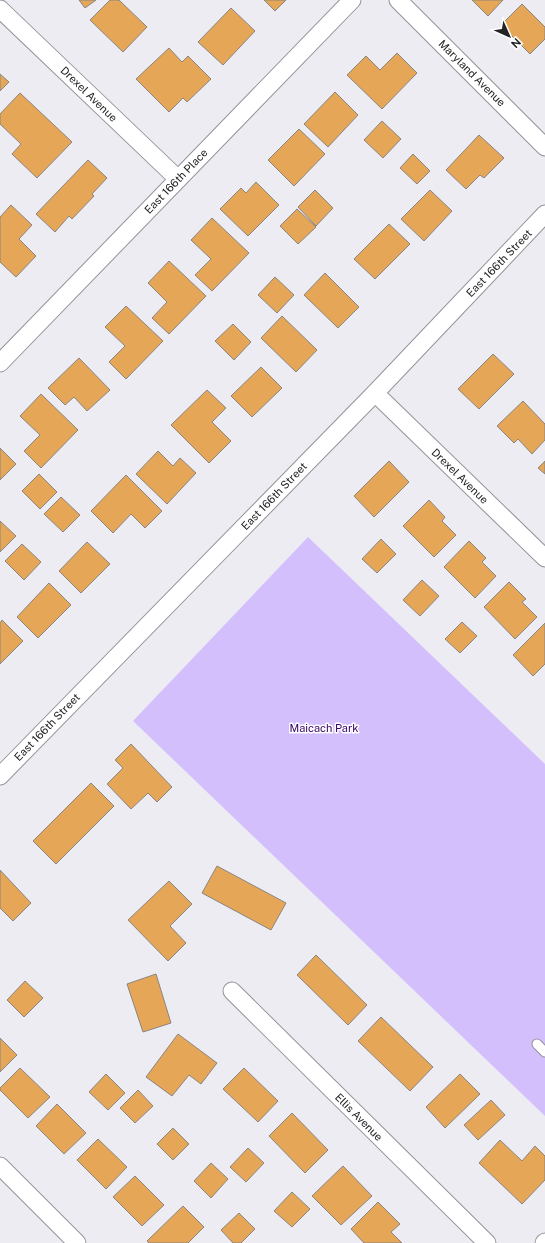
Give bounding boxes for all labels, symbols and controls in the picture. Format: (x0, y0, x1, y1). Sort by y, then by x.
north arrow (489, 16, 529, 56)
text: N (509, 36, 523, 50)
street label: Maryland Avenue (436, 37, 508, 109)
street label: Drexel Avenue (58, 64, 120, 124)
street label: East 166th Place (142, 146, 210, 216)
street label: East 166th Street (464, 227, 534, 299)
street label: Drexel Avenue (429, 446, 491, 506)
street label: East 166th Street (239, 460, 309, 532)
street label: East 166th Street (12, 691, 82, 763)
park label: Maicach Park (290, 722, 358, 734)
street label: Ellis Avenue (333, 1091, 385, 1143)

